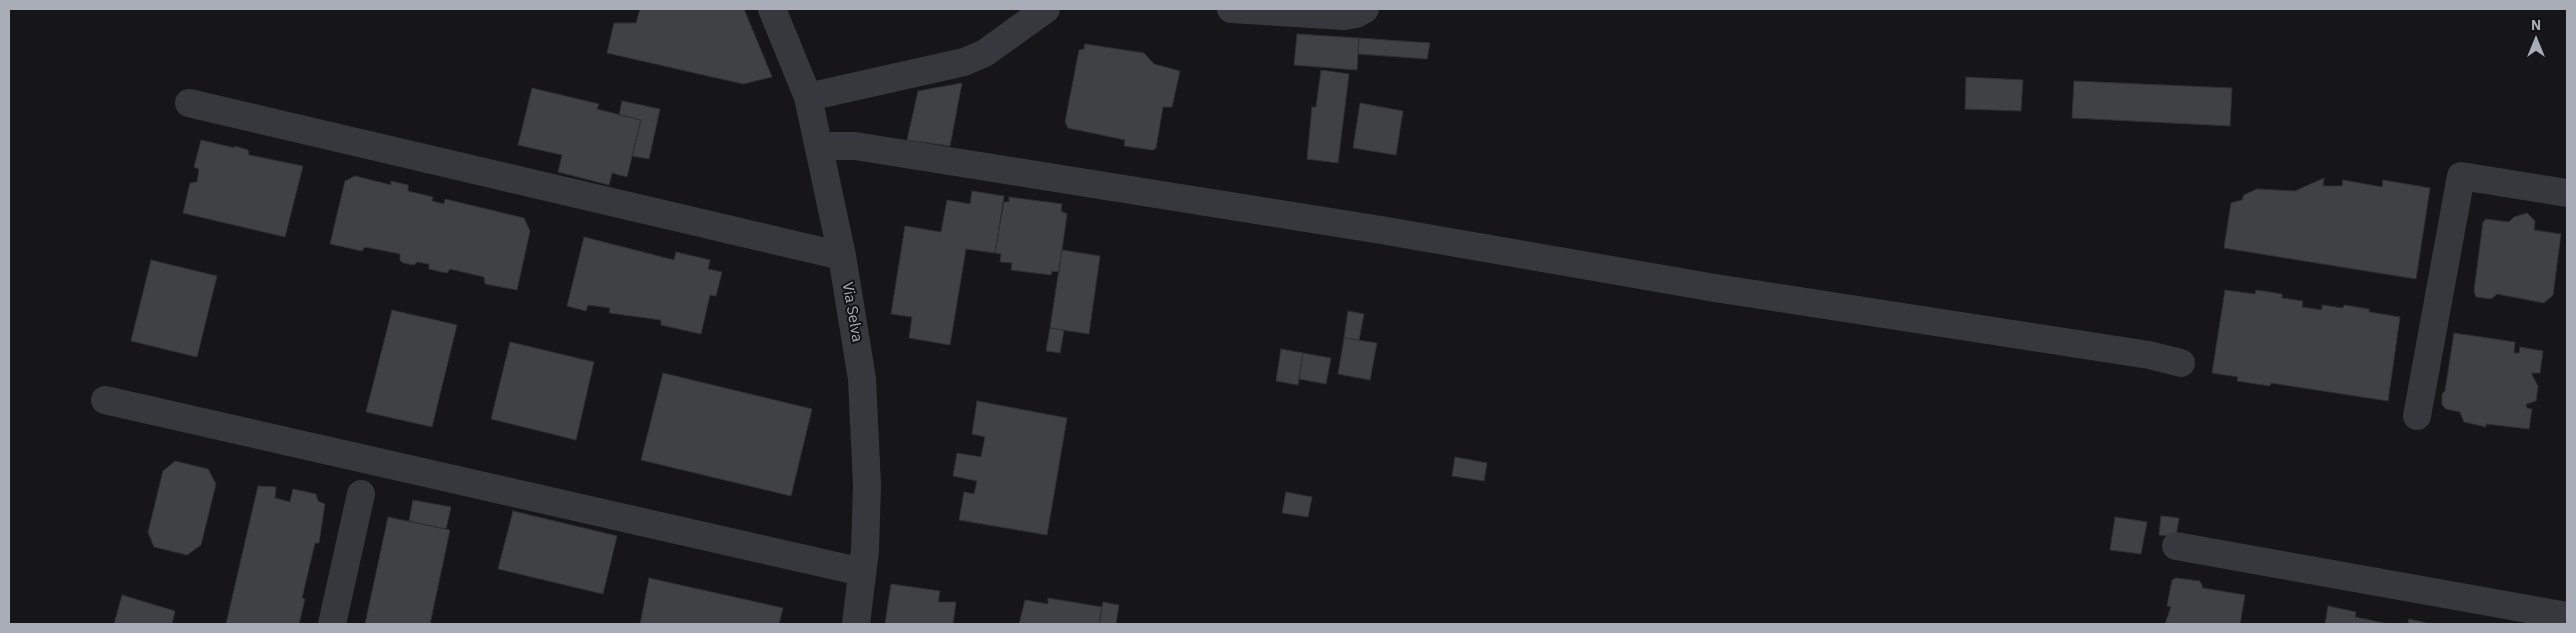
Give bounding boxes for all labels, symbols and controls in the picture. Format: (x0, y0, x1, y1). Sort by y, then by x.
north arrow (2511, 15, 2561, 65)
text: N (2531, 16, 2541, 34)
street label: Via Selva (838, 281, 866, 343)

